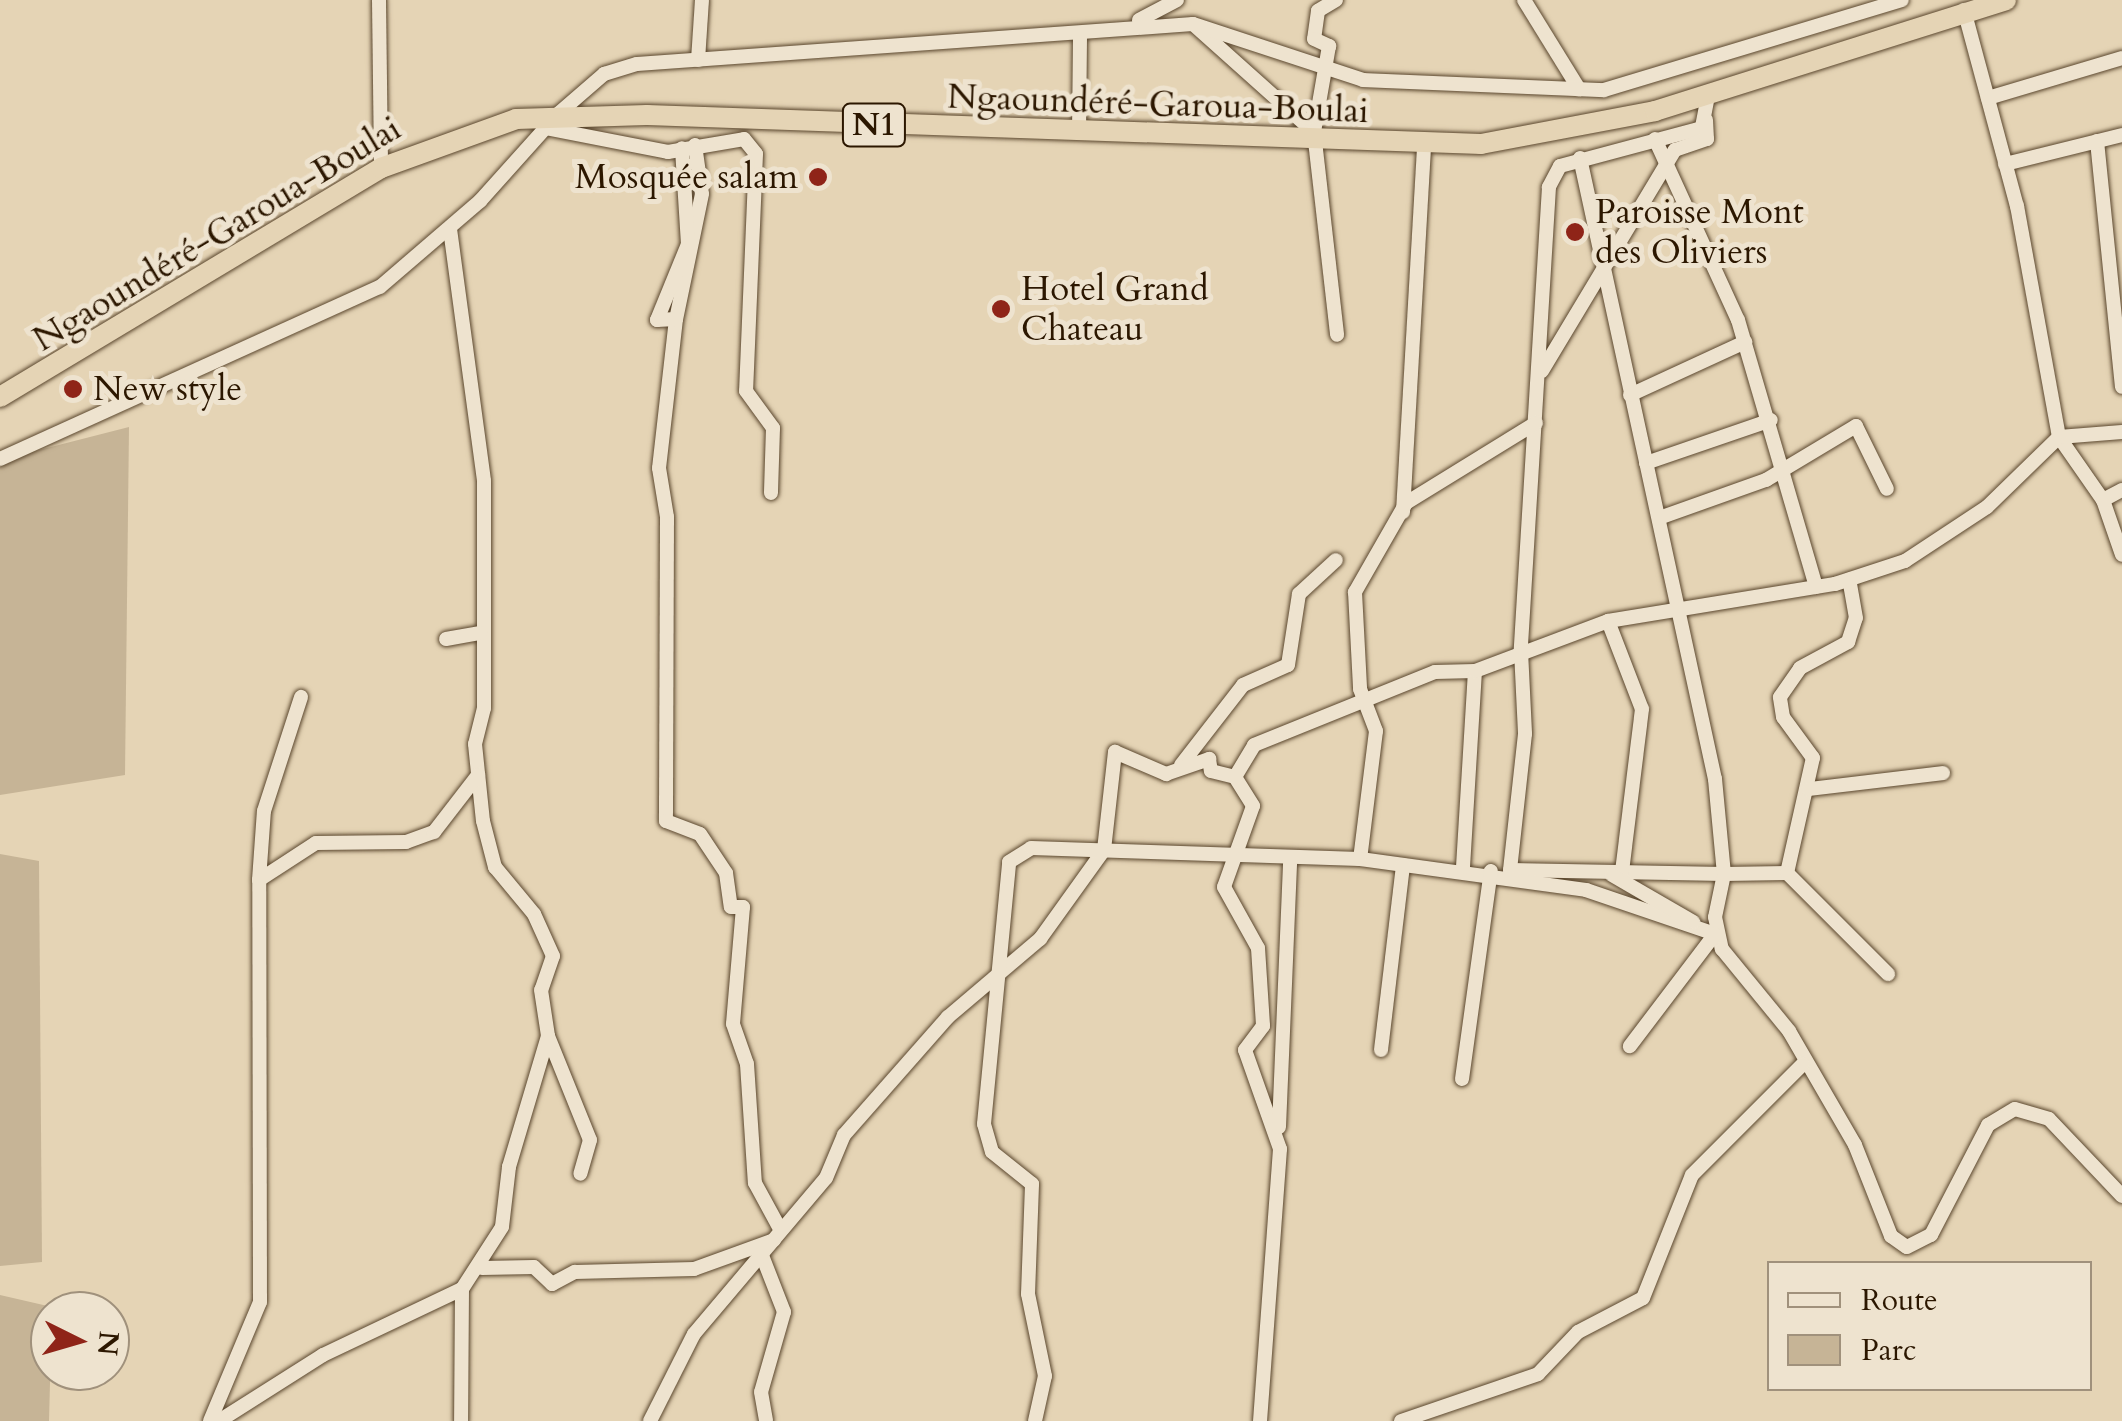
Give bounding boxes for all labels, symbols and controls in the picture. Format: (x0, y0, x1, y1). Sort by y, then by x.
street label: Ngaoundéré-Garoua-Boulai (947, 76, 1369, 132)
road number: N1 (842, 98, 906, 152)
street label: Ngaoundéré-Garoua-Boulai (25, 107, 409, 361)
place label: Mosquée salam (575, 156, 798, 198)
marker: Mosquée salam (807, 166, 829, 188)
place label: Paroisse Mont des Oliviers (1595, 191, 1804, 273)
marker: Paroisse Mont des Oliviers (1564, 221, 1586, 243)
place label: Hotel Grand Chateau (1021, 268, 1209, 350)
marker: Hotel Grand Chateau (990, 298, 1012, 320)
place label: New style (93, 368, 242, 410)
marker: New style (62, 378, 84, 400)
legend (1767, 1261, 2092, 1391)
text: Route (1861, 1280, 1938, 1321)
north arrow (30, 1291, 130, 1391)
text: N (88, 1330, 128, 1357)
text: Parc (1861, 1330, 1916, 1371)

